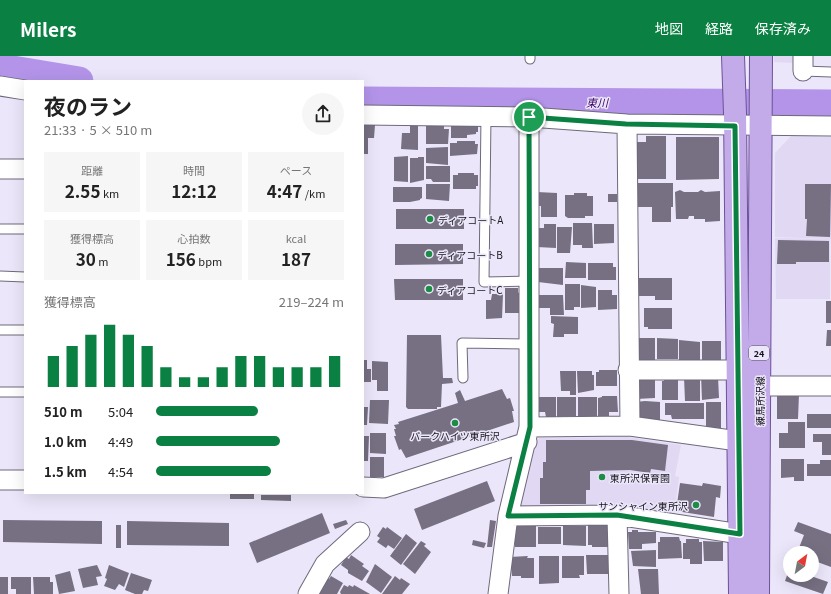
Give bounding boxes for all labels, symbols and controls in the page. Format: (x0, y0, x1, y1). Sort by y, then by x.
text: Milers (20, 15, 76, 42)
text: 地図 (655, 18, 683, 38)
text: 経路 (705, 18, 733, 38)
text: 保存済み (755, 18, 811, 38)
text: 夜のラン (44, 89, 132, 121)
button: share (302, 93, 344, 135)
water label: 東川 (586, 94, 609, 110)
pin (512, 100, 546, 134)
icon: arrive (518, 106, 540, 128)
text: 21:33 · 5 × 510 m (44, 120, 152, 139)
text: 距離 (81, 162, 103, 178)
text: 時間 (183, 162, 205, 178)
text: ペース (280, 162, 312, 178)
text: 2.55 (65, 178, 100, 203)
text: 12:12 (171, 178, 217, 203)
text: 4:47 (267, 178, 302, 203)
text: km (100, 185, 119, 201)
text: /km (302, 185, 325, 201)
place label: ディアコートA (438, 212, 504, 227)
marker: ディアコートA (425, 214, 435, 224)
text: 獲得標高 (70, 230, 114, 246)
text: 心拍数 (178, 230, 211, 246)
text: kcal (286, 230, 306, 246)
text: 30 (76, 246, 96, 271)
text: 156 (166, 246, 196, 271)
text: 187 (281, 246, 311, 271)
place label: ディアコートB (437, 247, 503, 262)
marker: ディアコートB (424, 249, 434, 259)
text: m (96, 253, 108, 269)
text: bpm (196, 253, 222, 269)
place label: ディアコートC (437, 282, 503, 297)
marker: ディアコートC (424, 284, 434, 294)
text: 獲得標高 (44, 292, 96, 311)
text: 219–224 m (279, 292, 344, 311)
road number: 24 (749, 346, 769, 360)
street label: 練馬所沢線 (752, 376, 767, 426)
text: 510 m (44, 402, 83, 421)
text: 5:04 (108, 402, 133, 421)
marker: パークハイツ東所沢 (450, 418, 460, 428)
place label: パークハイツ東所沢 (410, 428, 500, 443)
text: 1.0 km (44, 432, 87, 451)
text: 4:49 (108, 432, 133, 451)
text: 1.5 km (44, 462, 87, 481)
text: 4:54 (108, 462, 133, 481)
place label: 東所沢保育園 (610, 470, 670, 485)
marker: 東所沢保育園 (597, 472, 607, 482)
place label: サンシャイン東所沢 (598, 498, 688, 513)
marker: サンシャイン東所沢 (691, 500, 701, 510)
north arrow (783, 546, 819, 582)
map controls (783, 546, 819, 582)

